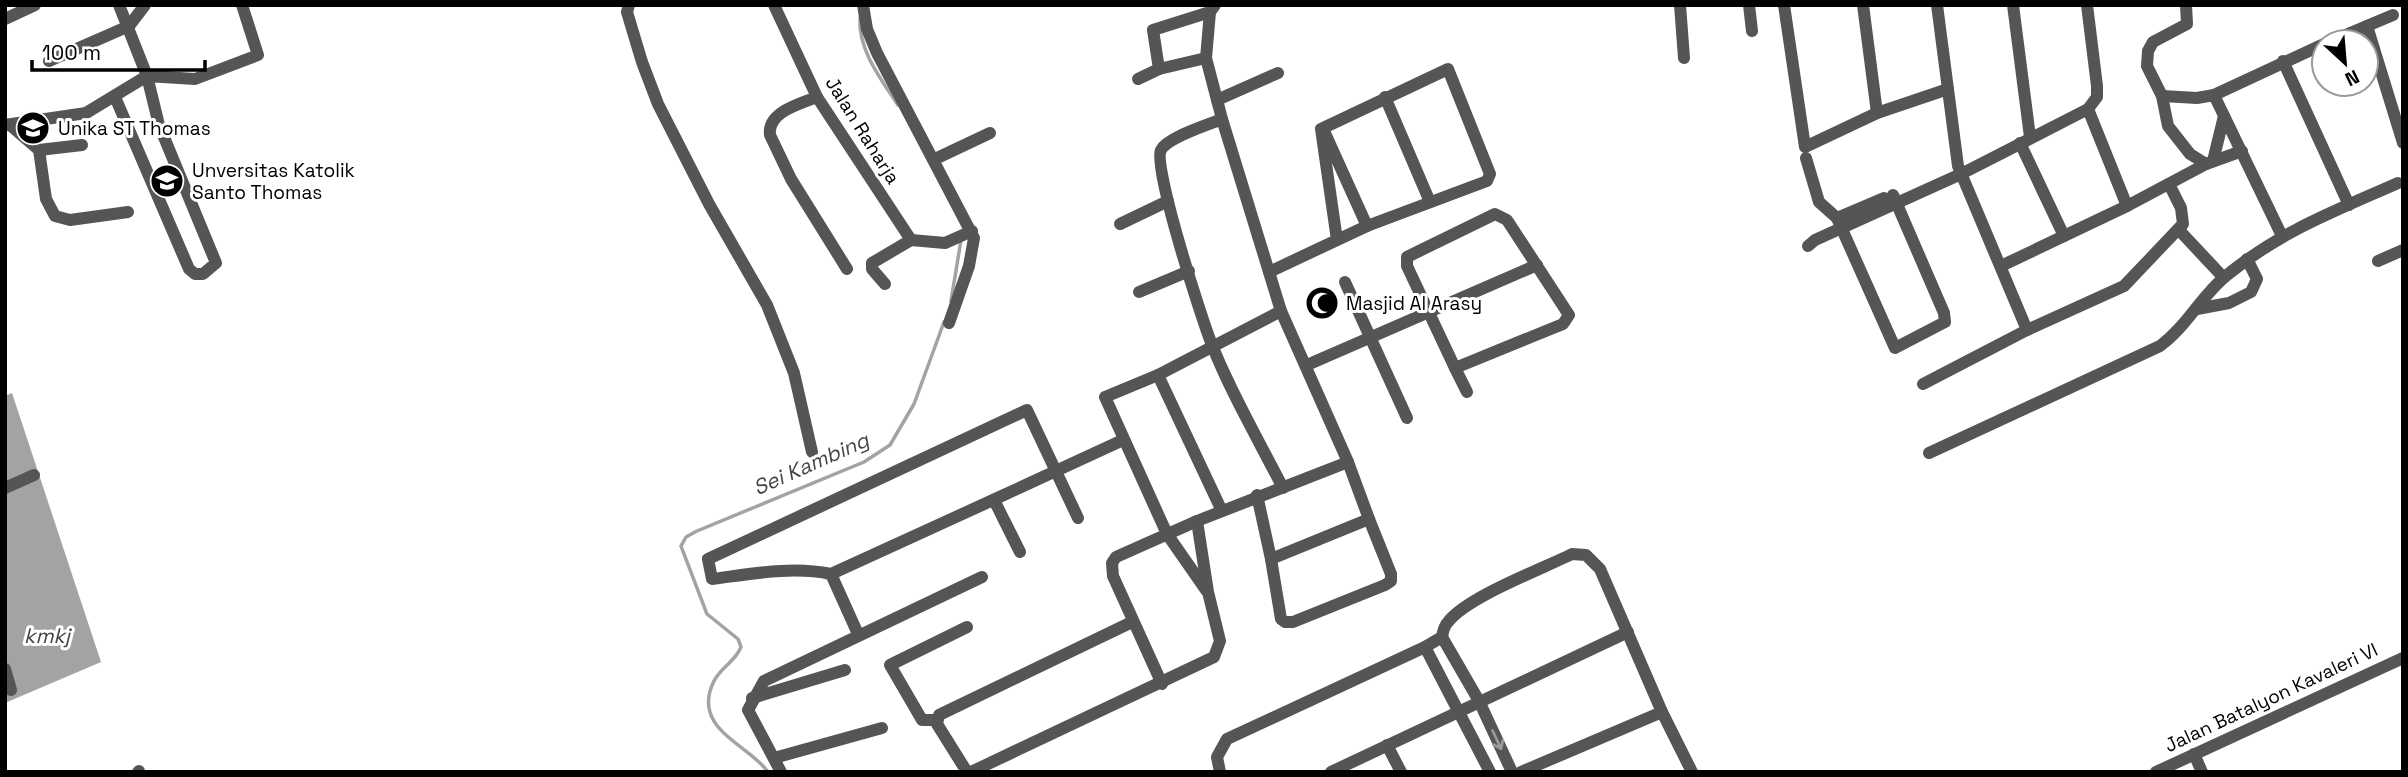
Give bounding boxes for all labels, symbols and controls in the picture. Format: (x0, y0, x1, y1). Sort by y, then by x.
scale bar (32, 28, 205, 72)
north arrow (2310, 28, 2380, 98)
text: 100 m (42, 39, 101, 66)
text: N (2341, 64, 2363, 92)
street label: Jalan Raharja (820, 72, 906, 189)
school or university icon: Unika ST Thomas (14, 109, 52, 147)
place label: Unika ST Thomas (58, 116, 211, 141)
place label: Unversitas Katolik Santo Thomas (192, 158, 355, 205)
school or university icon: Unversitas Katolik Santo Thomas (148, 162, 186, 200)
mosque icon: Masjid Al Arasy (1303, 284, 1341, 322)
place label: Masjid Al Arasy (1346, 291, 1482, 316)
water label: Sei Kambing (749, 425, 874, 501)
water label: kmkj (24, 622, 73, 649)
street label: Jalan Batalyon Kavaleri VI (2161, 637, 2382, 758)
one-way arrow (1491, 729, 1505, 750)

